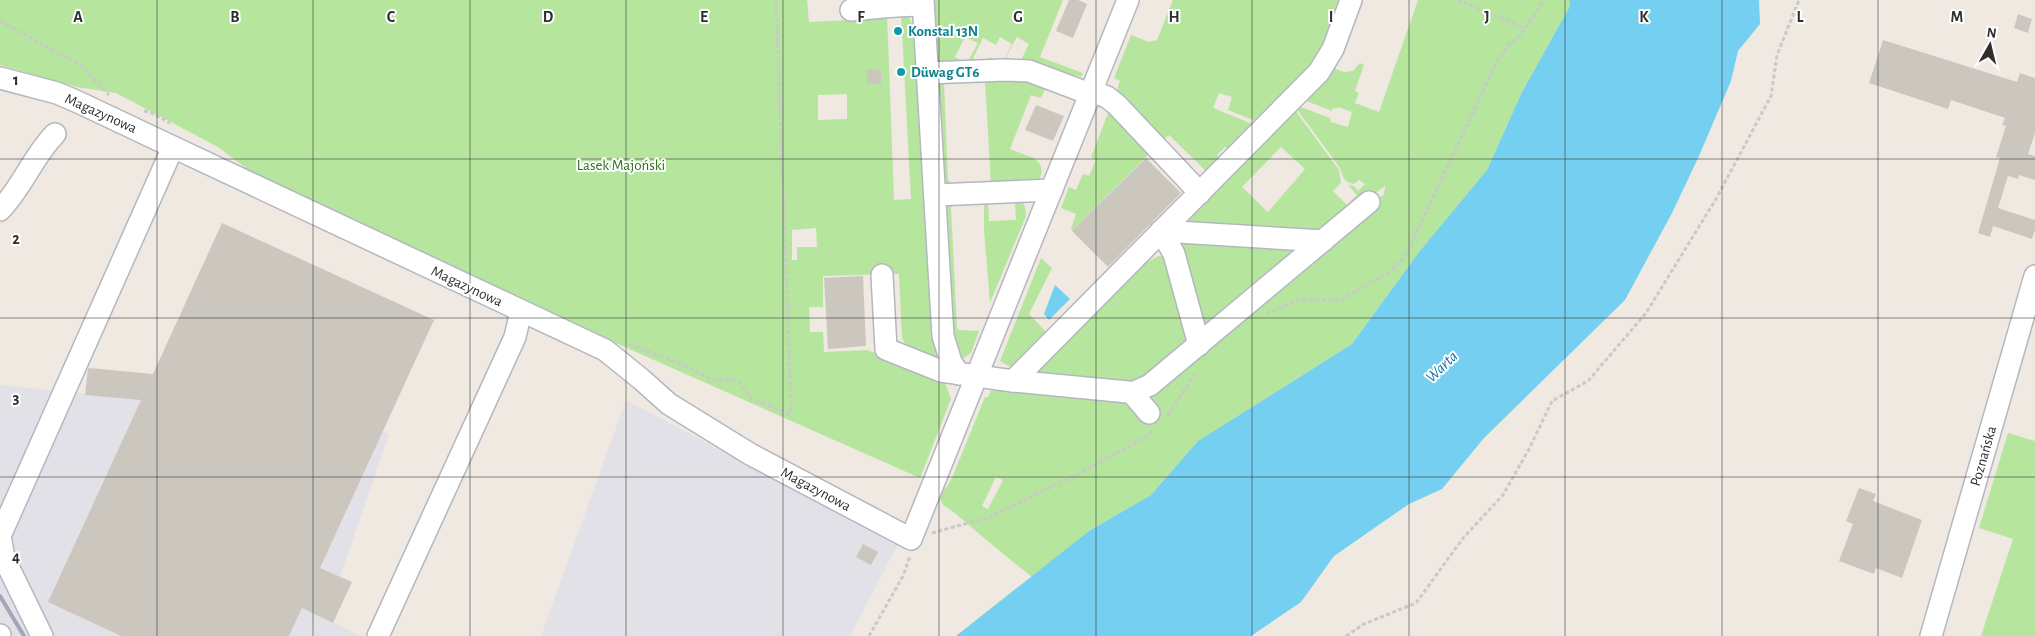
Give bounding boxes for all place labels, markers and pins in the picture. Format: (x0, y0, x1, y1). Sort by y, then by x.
place label: Konstal 13N (908, 24, 978, 39)
marker: Konstal 13N (892, 25, 904, 37)
place label: Düwag GT6 (911, 65, 980, 80)
marker: Düwag GT6 (895, 66, 907, 78)

